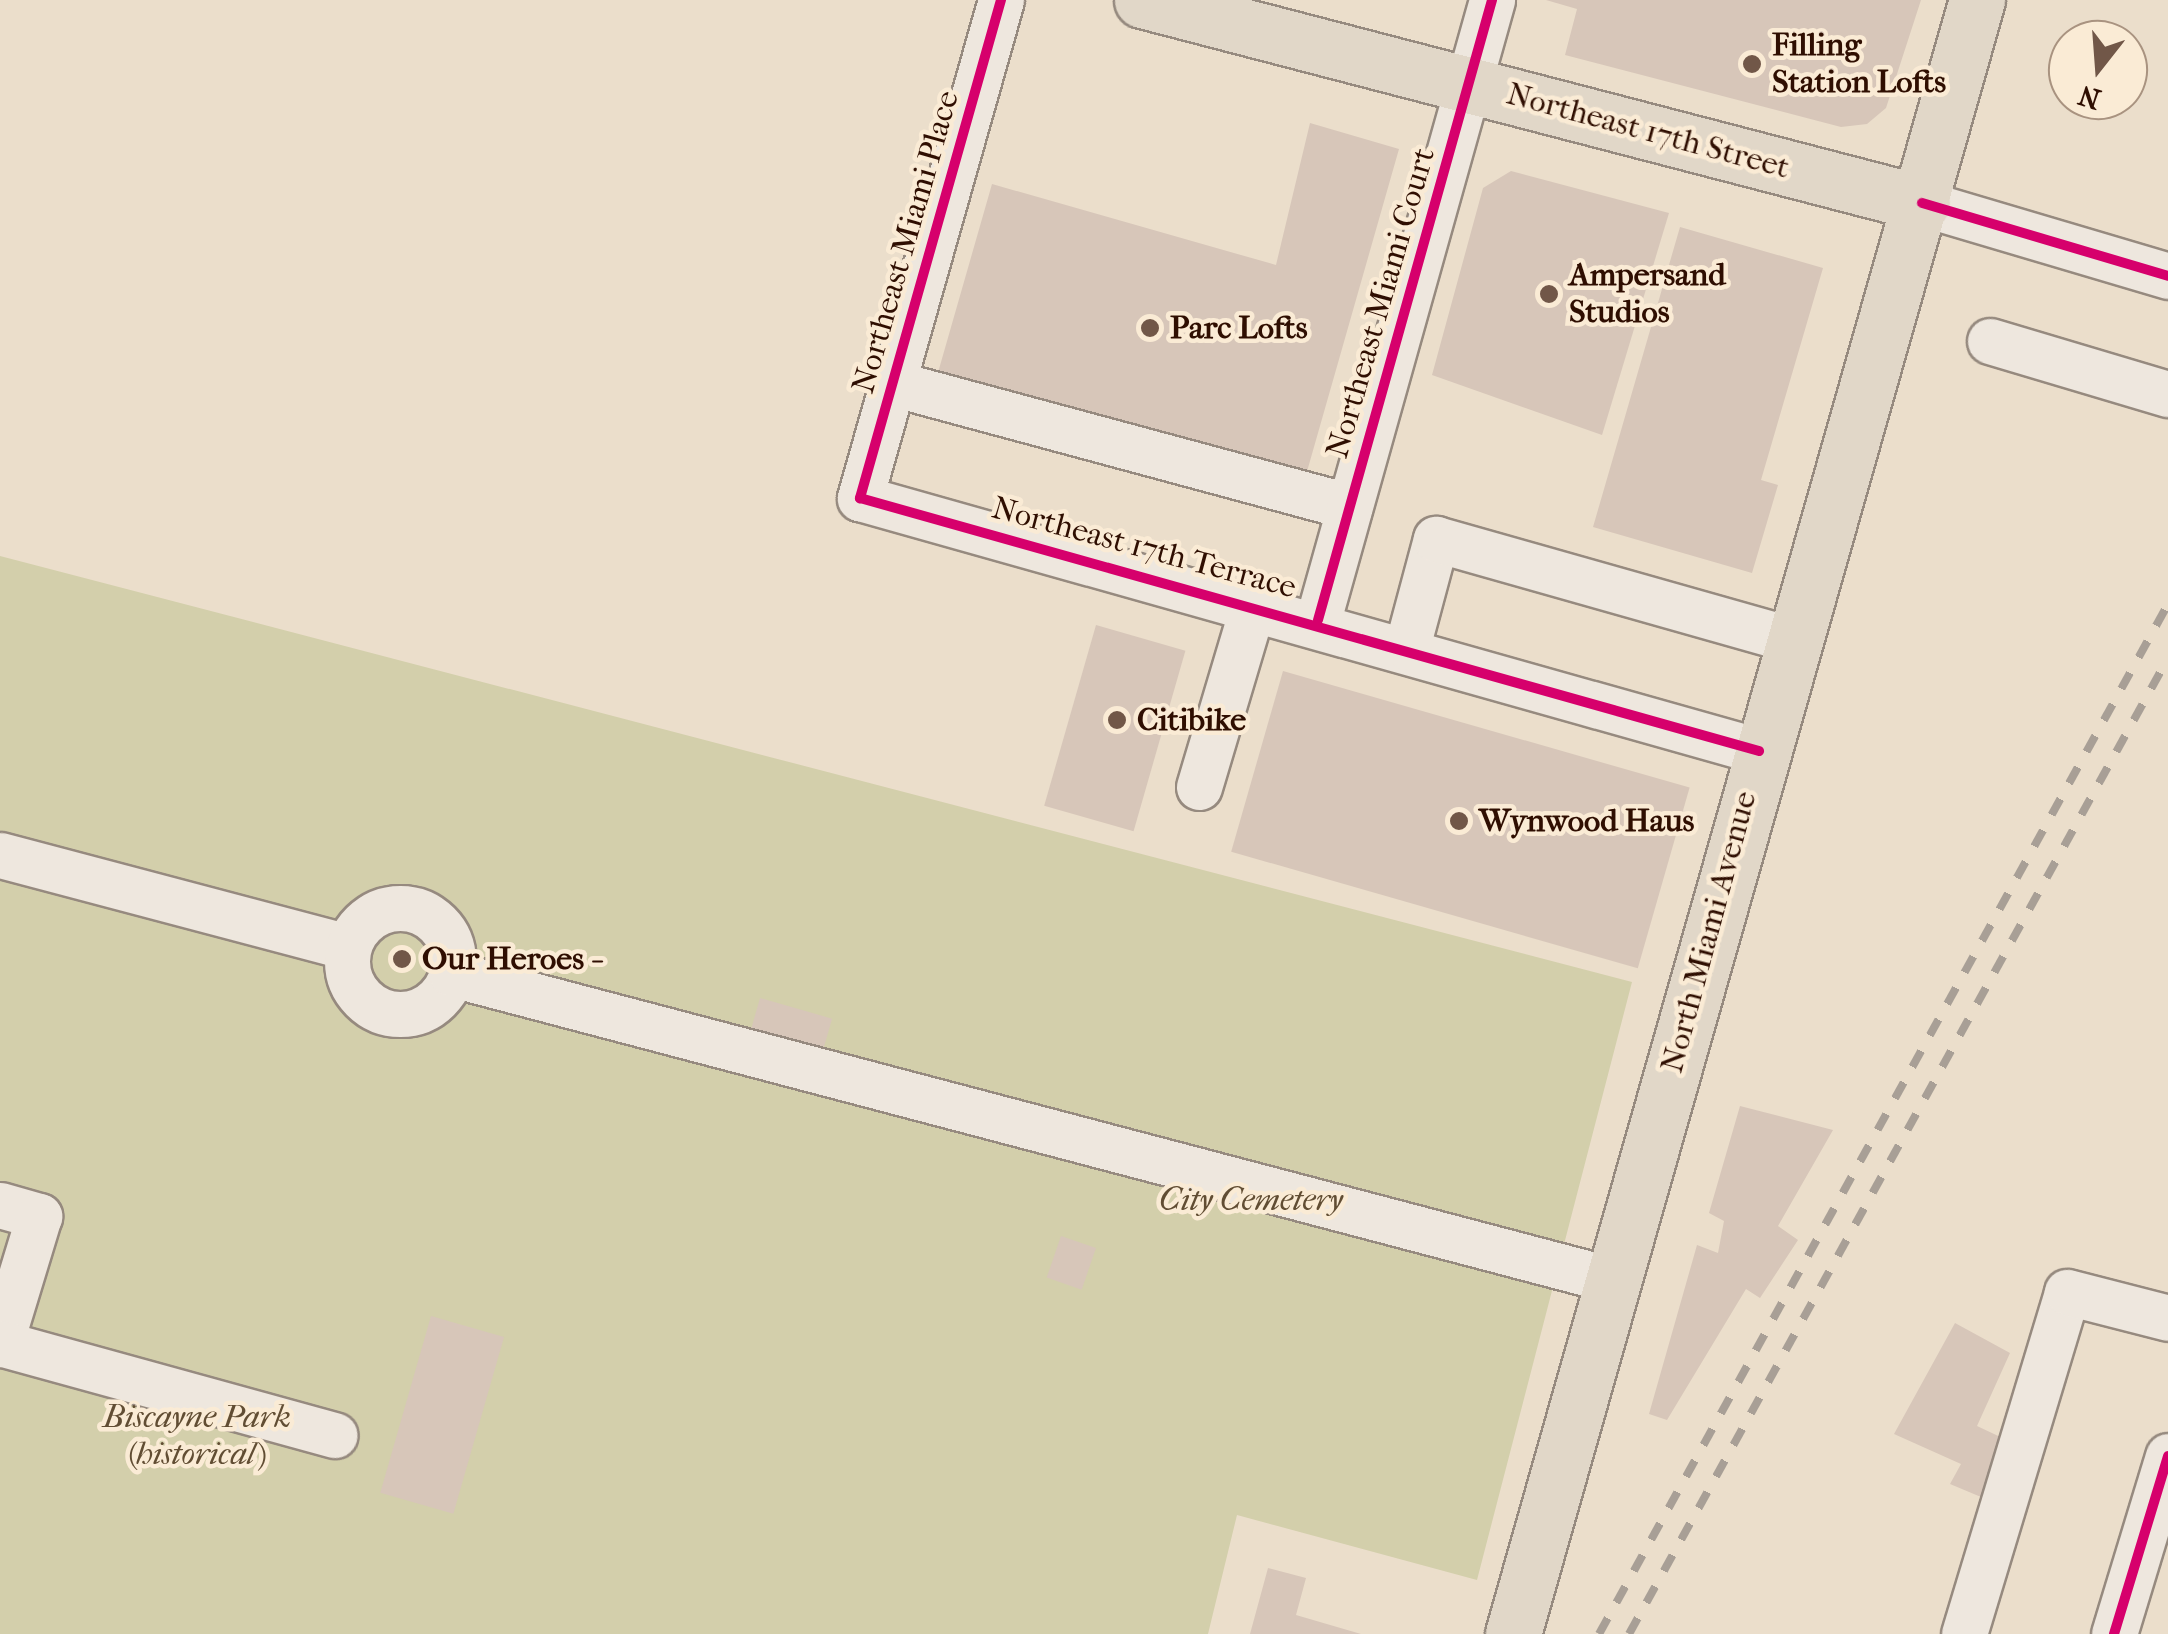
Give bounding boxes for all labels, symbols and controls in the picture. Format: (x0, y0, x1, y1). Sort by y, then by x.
north arrow (2048, 20, 2148, 120)
place label: Filling Station Lofts (1772, 27, 1946, 102)
marker: Filling Station Lofts (1741, 53, 1763, 75)
street label: Northeast 17th Street (1502, 75, 1794, 187)
text: N (2075, 78, 2105, 116)
street label: Northeast Miami Place (844, 86, 968, 398)
street label: Northeast Miami Court (1318, 144, 1444, 462)
place label: Ampersand Studios (1569, 257, 1726, 332)
marker: Ampersand Studios (1538, 283, 1560, 305)
place label: Parc Lofts (1170, 309, 1308, 347)
marker: Parc Lofts (1139, 317, 1161, 339)
street label: Northeast 17th Terrace (988, 489, 1300, 607)
place label: Citibike (1137, 701, 1246, 739)
marker: Citibike (1106, 709, 1128, 731)
street label: North Miami Avenue (1653, 787, 1765, 1077)
place label: Wynwood Haus (1479, 802, 1694, 840)
marker: Wynwood Haus (1448, 810, 1470, 832)
place label: Our Heroes - (422, 940, 599, 978)
marker: Our Heroes - (391, 948, 413, 970)
park label: City Cemetery (1159, 1181, 1343, 1219)
park label: Biscayne Park (historical) (103, 1399, 291, 1474)

